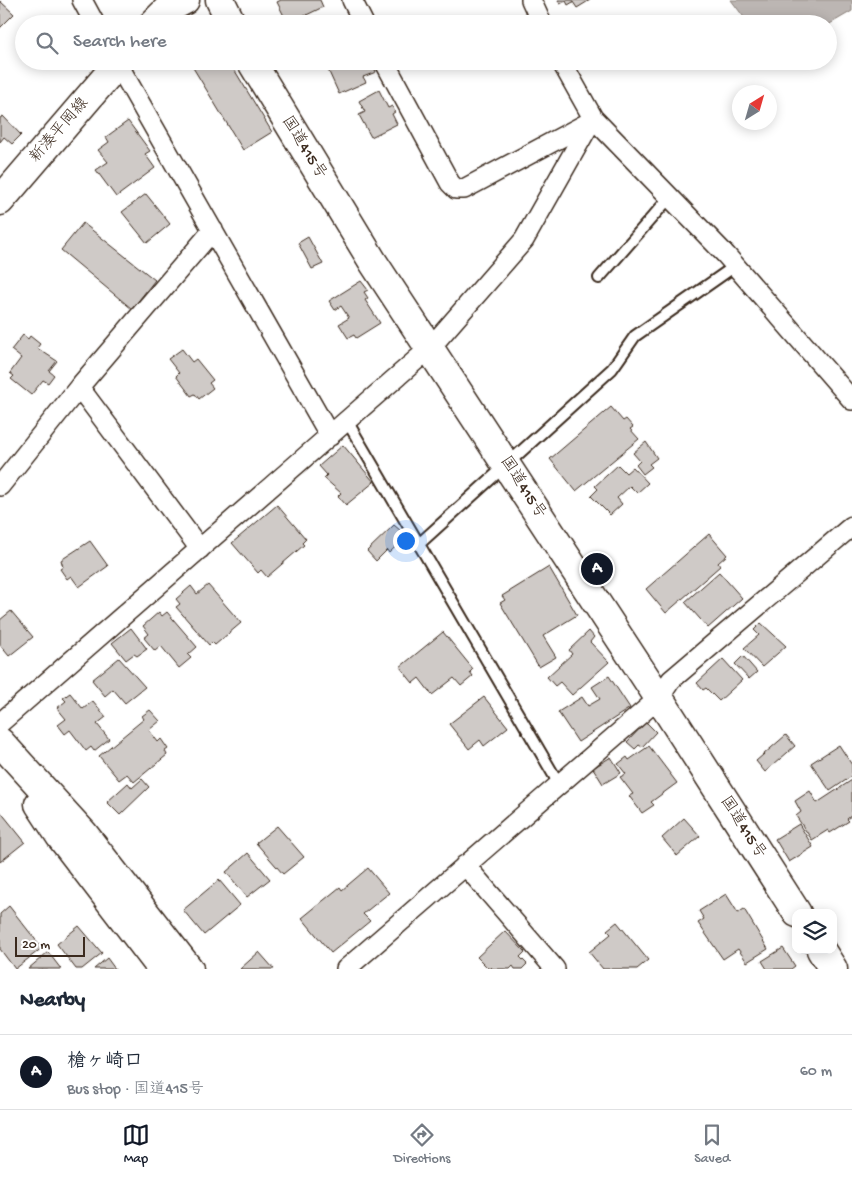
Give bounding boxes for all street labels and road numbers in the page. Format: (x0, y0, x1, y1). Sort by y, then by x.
street label: 新湊平岡線 (25, 93, 93, 167)
street label: 国道415号 (276, 113, 331, 183)
street label: 国道415号 (495, 453, 550, 523)
street label: 国道415号 (715, 793, 770, 863)

